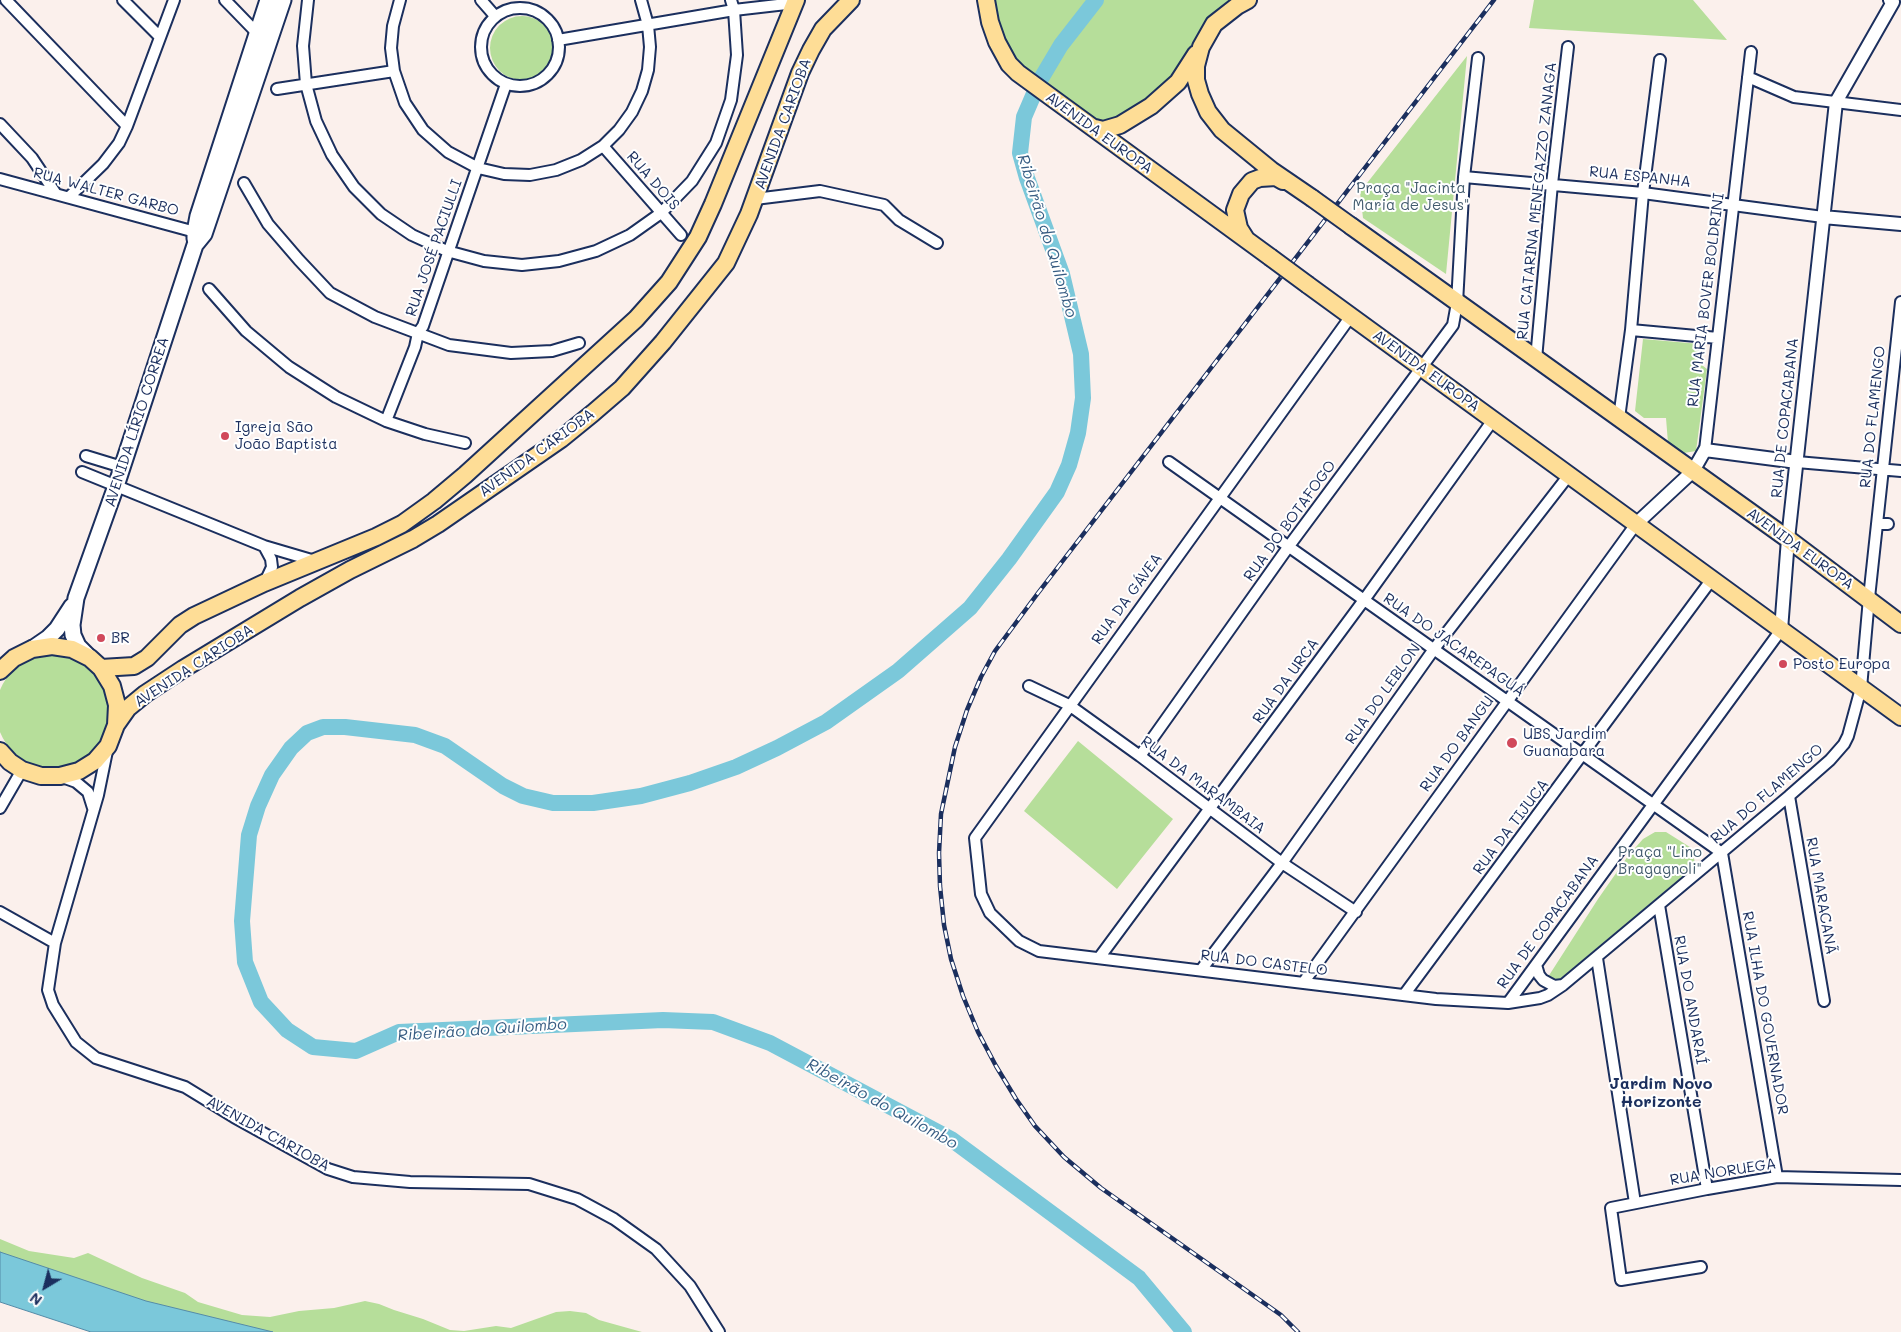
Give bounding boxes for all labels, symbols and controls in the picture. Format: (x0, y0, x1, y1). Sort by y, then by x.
street label: AVENIDA CARIOBA (751, 56, 815, 192)
street label: RUA CATARINA MENEGAZZO ZANAGA (1513, 61, 1561, 341)
street label: AVENIDA EUROPA (1042, 88, 1156, 178)
street label: RUA DOIS (623, 148, 683, 214)
water label: Ribeirão do Quilombo (1013, 152, 1081, 320)
street label: RUA ESPANHA (1588, 163, 1692, 191)
street label: RUA WALTER GARBO (31, 164, 181, 220)
street label: RUA JOSÉ PACIULLI (402, 177, 466, 319)
park label: Praça "Jacinta Maria de Jesus" (1353, 179, 1469, 214)
street label: RUA MARIA BOVER BOLDRINI (1684, 192, 1728, 408)
street label: AVENIDA EUROPA (1369, 326, 1483, 416)
street label: AVENIDA LÍRIO CORREA (101, 335, 173, 509)
street label: RUA DE COPACABANA (1768, 337, 1802, 499)
street label: RUA DO FLAMENGO (1857, 345, 1889, 489)
street label: AVENIDA CARIOBA (476, 405, 598, 501)
place label: Igreja São João Baptista (235, 418, 338, 453)
marker: Igreja São João Baptista (219, 430, 231, 442)
street label: RUA DO BOTAFOGO (1240, 457, 1340, 585)
street label: AVENIDA EUROPA (1743, 504, 1857, 594)
street label: RUA DA GÁVEA (1088, 550, 1166, 648)
street label: RUA DO JACAREPAGUÁ (1380, 589, 1528, 701)
street label: AVENIDA CARIOBA (131, 621, 257, 711)
place label: BR (111, 629, 130, 647)
marker: BR (95, 632, 107, 644)
street label: RUA DA URCA (1249, 635, 1323, 727)
street label: RUA DO LEBLON (1342, 640, 1424, 748)
place label: Posto Europa (1793, 655, 1890, 673)
marker: Posto Europa (1777, 658, 1789, 670)
street label: RUA DO BANGU (1416, 693, 1498, 795)
place label: UBS Jardim Guanabara (1523, 725, 1607, 760)
street label: RUA DA MARAMBAIA (1137, 732, 1269, 838)
marker: UBS Jardim Guanabara (1505, 736, 1519, 750)
street label: RUA DO FLAMENGO (1707, 740, 1827, 848)
street label: RUA DA TIJUCA (1469, 776, 1553, 878)
street label: RUA MARACANÃ (1802, 836, 1840, 956)
park label: Praça "Lino Bragagnoli" (1618, 843, 1702, 878)
street label: RUA DE COPACABANA (1493, 852, 1603, 992)
street label: RUA ILHA DO GOVERNADOR (1738, 910, 1792, 1116)
street label: RUA DO ANDARAÍ (1670, 934, 1710, 1066)
street label: RUA DO CASTELO (1199, 946, 1329, 980)
water label: Ribeirão do Quilombo (397, 1015, 567, 1045)
water label: Ribeirão do Quilombo (803, 1054, 961, 1154)
district label: Jardim Novo Horizonte (1610, 1074, 1712, 1112)
street label: AVENIDA CARIOBA (203, 1093, 333, 1175)
street label: RUA NORUEGA (1669, 1155, 1777, 1189)
north arrow (20, 1262, 70, 1312)
text: N (26, 1289, 46, 1310)

